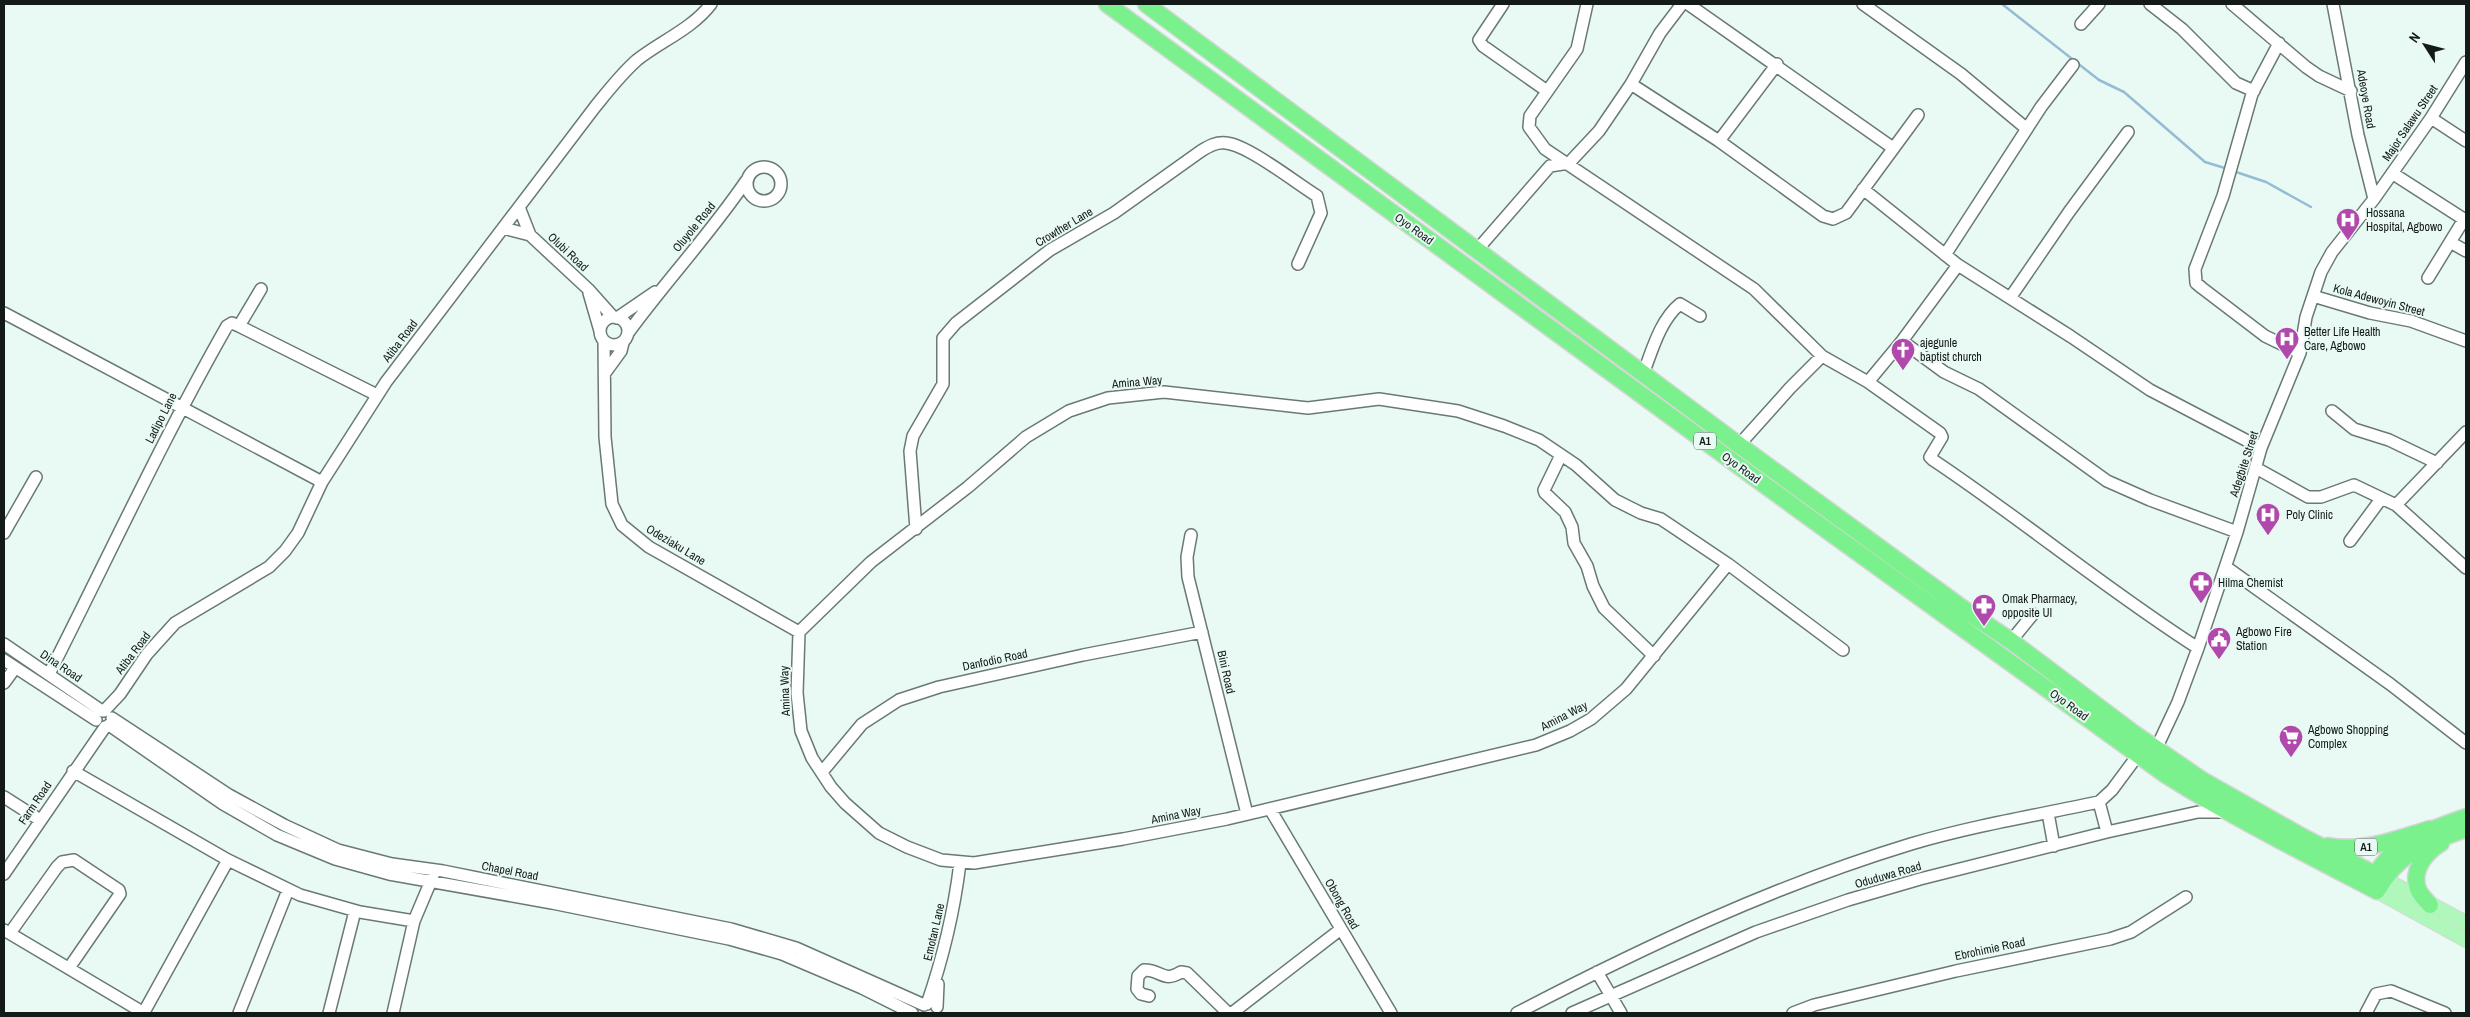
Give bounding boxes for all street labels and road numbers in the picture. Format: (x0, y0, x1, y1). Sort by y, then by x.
street label: Adeoye Road (2353, 67, 2379, 130)
street label: Major Salawu Street (2379, 82, 2442, 164)
street label: Oluyole Road (669, 199, 719, 255)
street label: Crowther Lane (1032, 204, 1096, 250)
street label: Oyo Road (1391, 210, 1437, 248)
street label: Olubi Road (544, 229, 592, 275)
street label: Kola Adewoyin Street (2331, 280, 2427, 320)
street label: Atiba Road (378, 317, 421, 366)
street label: Amina Way (1110, 372, 1163, 392)
street label: Ladipo Lane (141, 390, 181, 446)
street label: Adegbite Street (2226, 429, 2262, 500)
road number: A1 (1694, 432, 1716, 450)
street label: Oyo Road (1718, 449, 1764, 487)
street label: Odeziaku Lane (643, 521, 709, 569)
street label: Atiba Road (111, 629, 154, 678)
street label: Danfodio Road (961, 645, 1029, 675)
street label: Dina Road (37, 646, 85, 686)
street label: Bini Road (1213, 649, 1239, 695)
street label: Amina Way (776, 665, 794, 718)
street label: Oyo Road (2046, 686, 2092, 724)
street label: Amina Way (1537, 697, 1590, 735)
street label: Farm Road (15, 778, 55, 828)
street label: Amina Way (1149, 802, 1202, 828)
road number: A1 (2355, 839, 2377, 856)
street label: Chapel Road (480, 858, 540, 884)
street label: Oduduwa Road (1853, 858, 1923, 892)
street label: Obong Road (1321, 876, 1363, 932)
street label: Emotan Lane (920, 902, 948, 962)
street label: Ebrohimie Road (1953, 934, 2027, 964)

